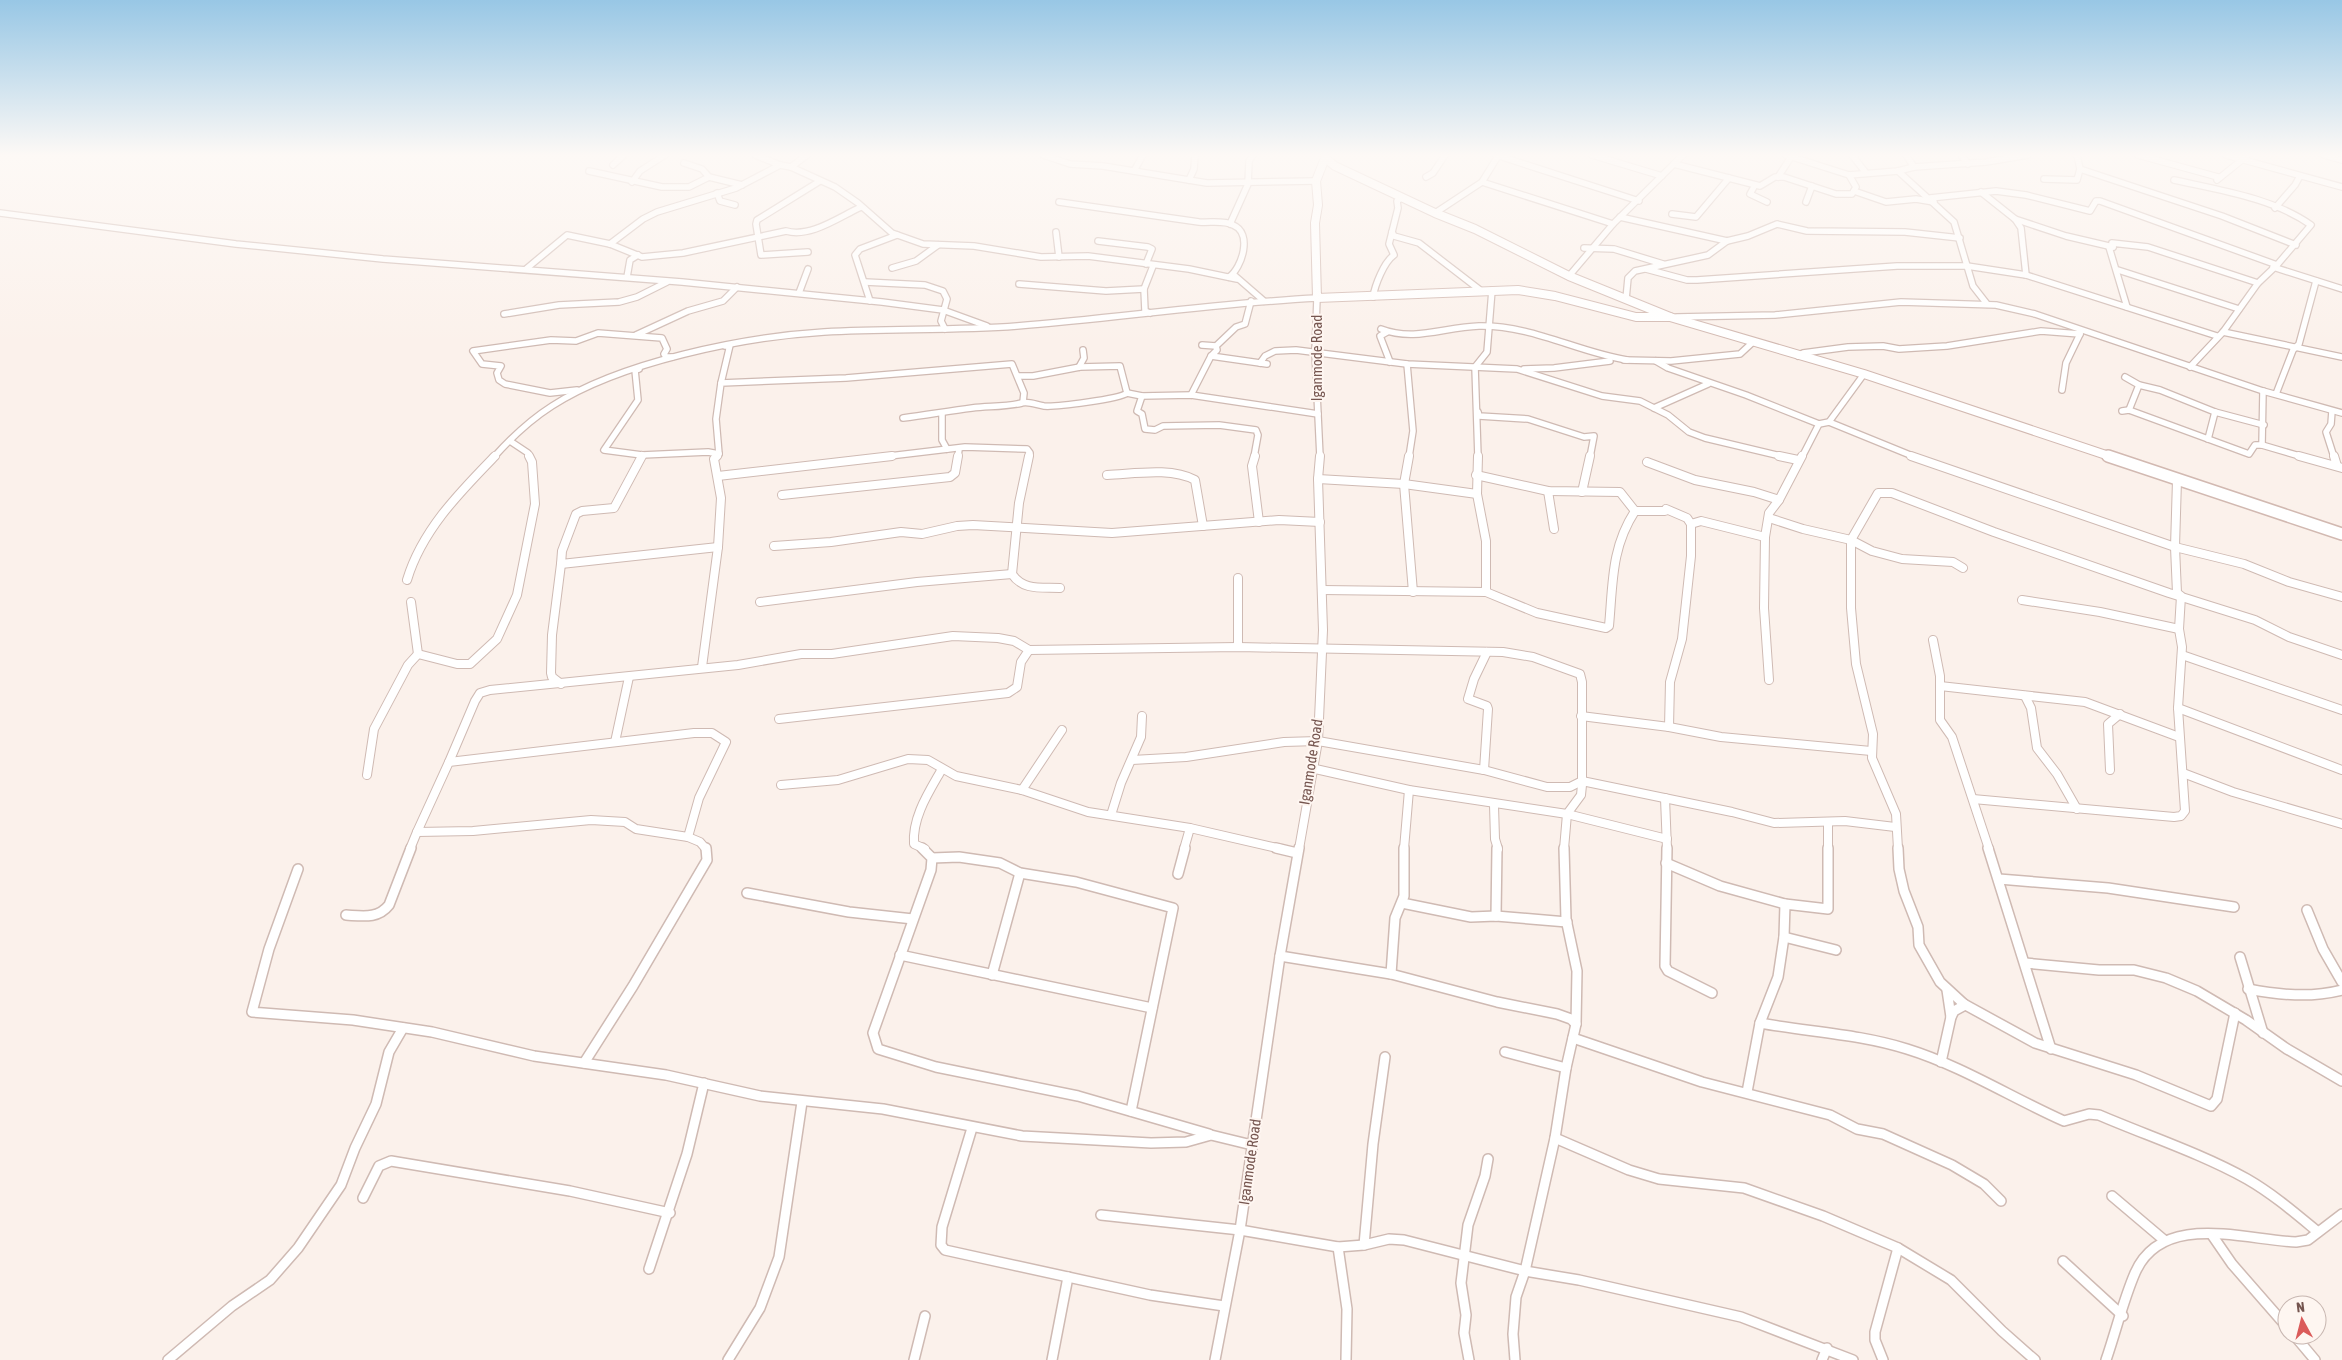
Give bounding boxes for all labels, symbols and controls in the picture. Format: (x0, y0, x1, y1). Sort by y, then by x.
street label: Iganmode Road (1308, 315, 1325, 401)
street label: Iganmode Road (1295, 718, 1326, 806)
street label: Iganmode Road (1235, 1118, 1264, 1206)
north arrow (2277, 1295, 2327, 1345)
text: N (2295, 1299, 2305, 1316)

